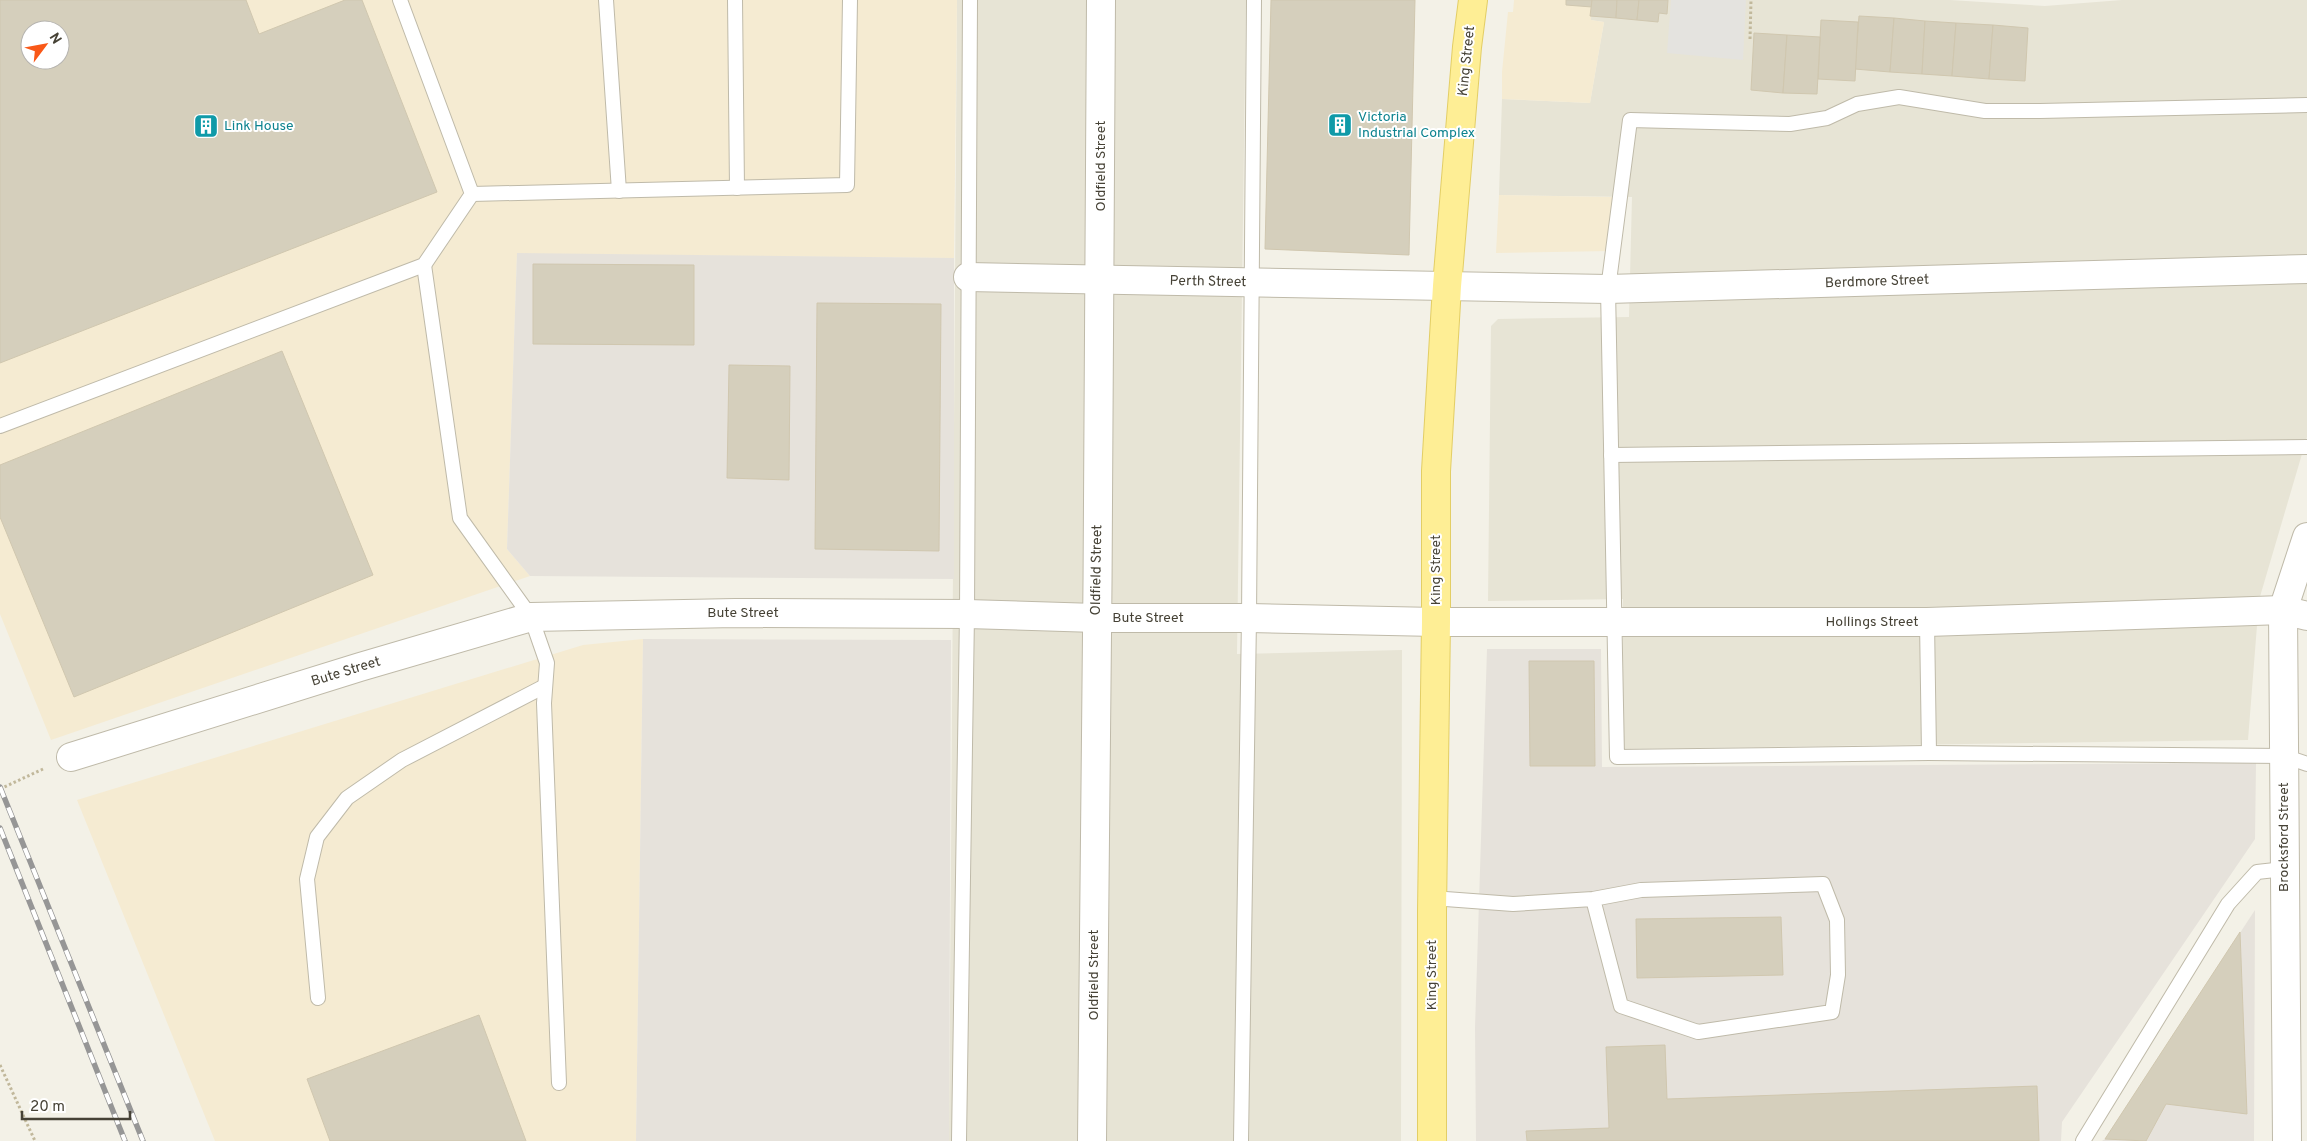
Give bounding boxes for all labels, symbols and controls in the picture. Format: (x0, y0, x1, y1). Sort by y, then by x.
north arrow (20, 20, 70, 70)
street label: King Street (1455, 25, 1479, 97)
text: N (45, 30, 65, 48)
place label: Victoria Industrial Complex (1358, 109, 1475, 142)
building icon: Victoria Industrial Complex (1327, 112, 1353, 138)
building icon: Link House (193, 113, 219, 139)
place label: Link House (224, 118, 293, 135)
street label: Oldfield Street (1093, 121, 1110, 211)
street label: Berdmore Street (1825, 272, 1929, 292)
street label: Perth Street (1169, 273, 1247, 291)
street label: Oldfield Street (1088, 524, 1106, 616)
street label: King Street (1428, 535, 1445, 605)
street label: Bute Street (707, 605, 779, 622)
street label: Bute Street (1112, 610, 1184, 627)
street label: Hollings Street (1826, 614, 1918, 631)
street label: Bute Street (309, 653, 383, 691)
street label: Brocksford Street (2276, 782, 2293, 892)
street label: Oldfield Street (1086, 930, 1103, 1020)
street label: King Street (1424, 940, 1441, 1010)
scale bar (22, 1088, 130, 1120)
text: 20 m (30, 1098, 65, 1117)

